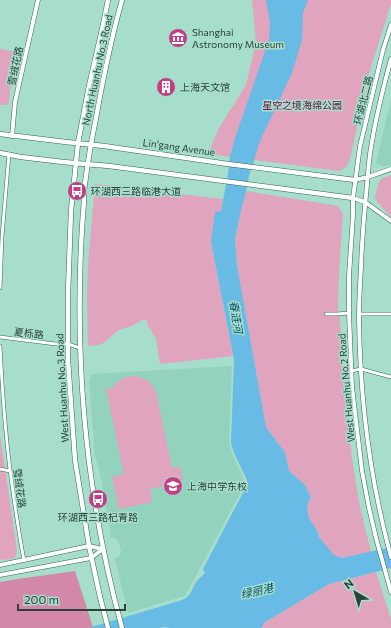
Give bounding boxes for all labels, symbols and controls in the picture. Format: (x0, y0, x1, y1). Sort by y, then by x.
street label: North Huanhu No.3 Road (79, 13, 115, 127)
place label: Shanghai Astronomy Museum (192, 26, 284, 50)
museum icon: Shanghai Astronomy Museum (167, 27, 189, 49)
street label: 雪绒花路 (5, 45, 25, 87)
street label: 环湖北二路 (351, 74, 375, 126)
building icon: 上海天文馆 (155, 76, 177, 98)
place label: 上海天文馆 (180, 81, 230, 93)
park label: 星空之境海绵公园 (262, 99, 342, 111)
street label: Lin'gang Avenue (142, 136, 216, 158)
bus stop icon: 环湖西三路临港大道 (66, 180, 88, 202)
place label: 环湖西三路临港大道 (91, 185, 181, 197)
water label: 春涟河 (227, 300, 246, 336)
street label: 夏栎路 (13, 325, 45, 341)
street label: West Huanhu No.3 Road (53, 333, 71, 443)
street label: West Huanhu No.2 Road (335, 333, 357, 443)
street label: 雪绒花路 (12, 467, 28, 509)
school or university icon: 上海中学东校 (162, 475, 184, 497)
place label: 上海中学东校 (187, 480, 247, 492)
bus stop icon: 环湖西三路杞青路 (87, 488, 109, 510)
place label: 环湖西三路杞青路 (58, 511, 138, 523)
north arrow (335, 572, 375, 612)
text: N (341, 576, 356, 591)
water label: 绿丽港 (239, 580, 276, 601)
scale bar (18, 586, 125, 612)
text: 200 m (24, 592, 59, 606)

